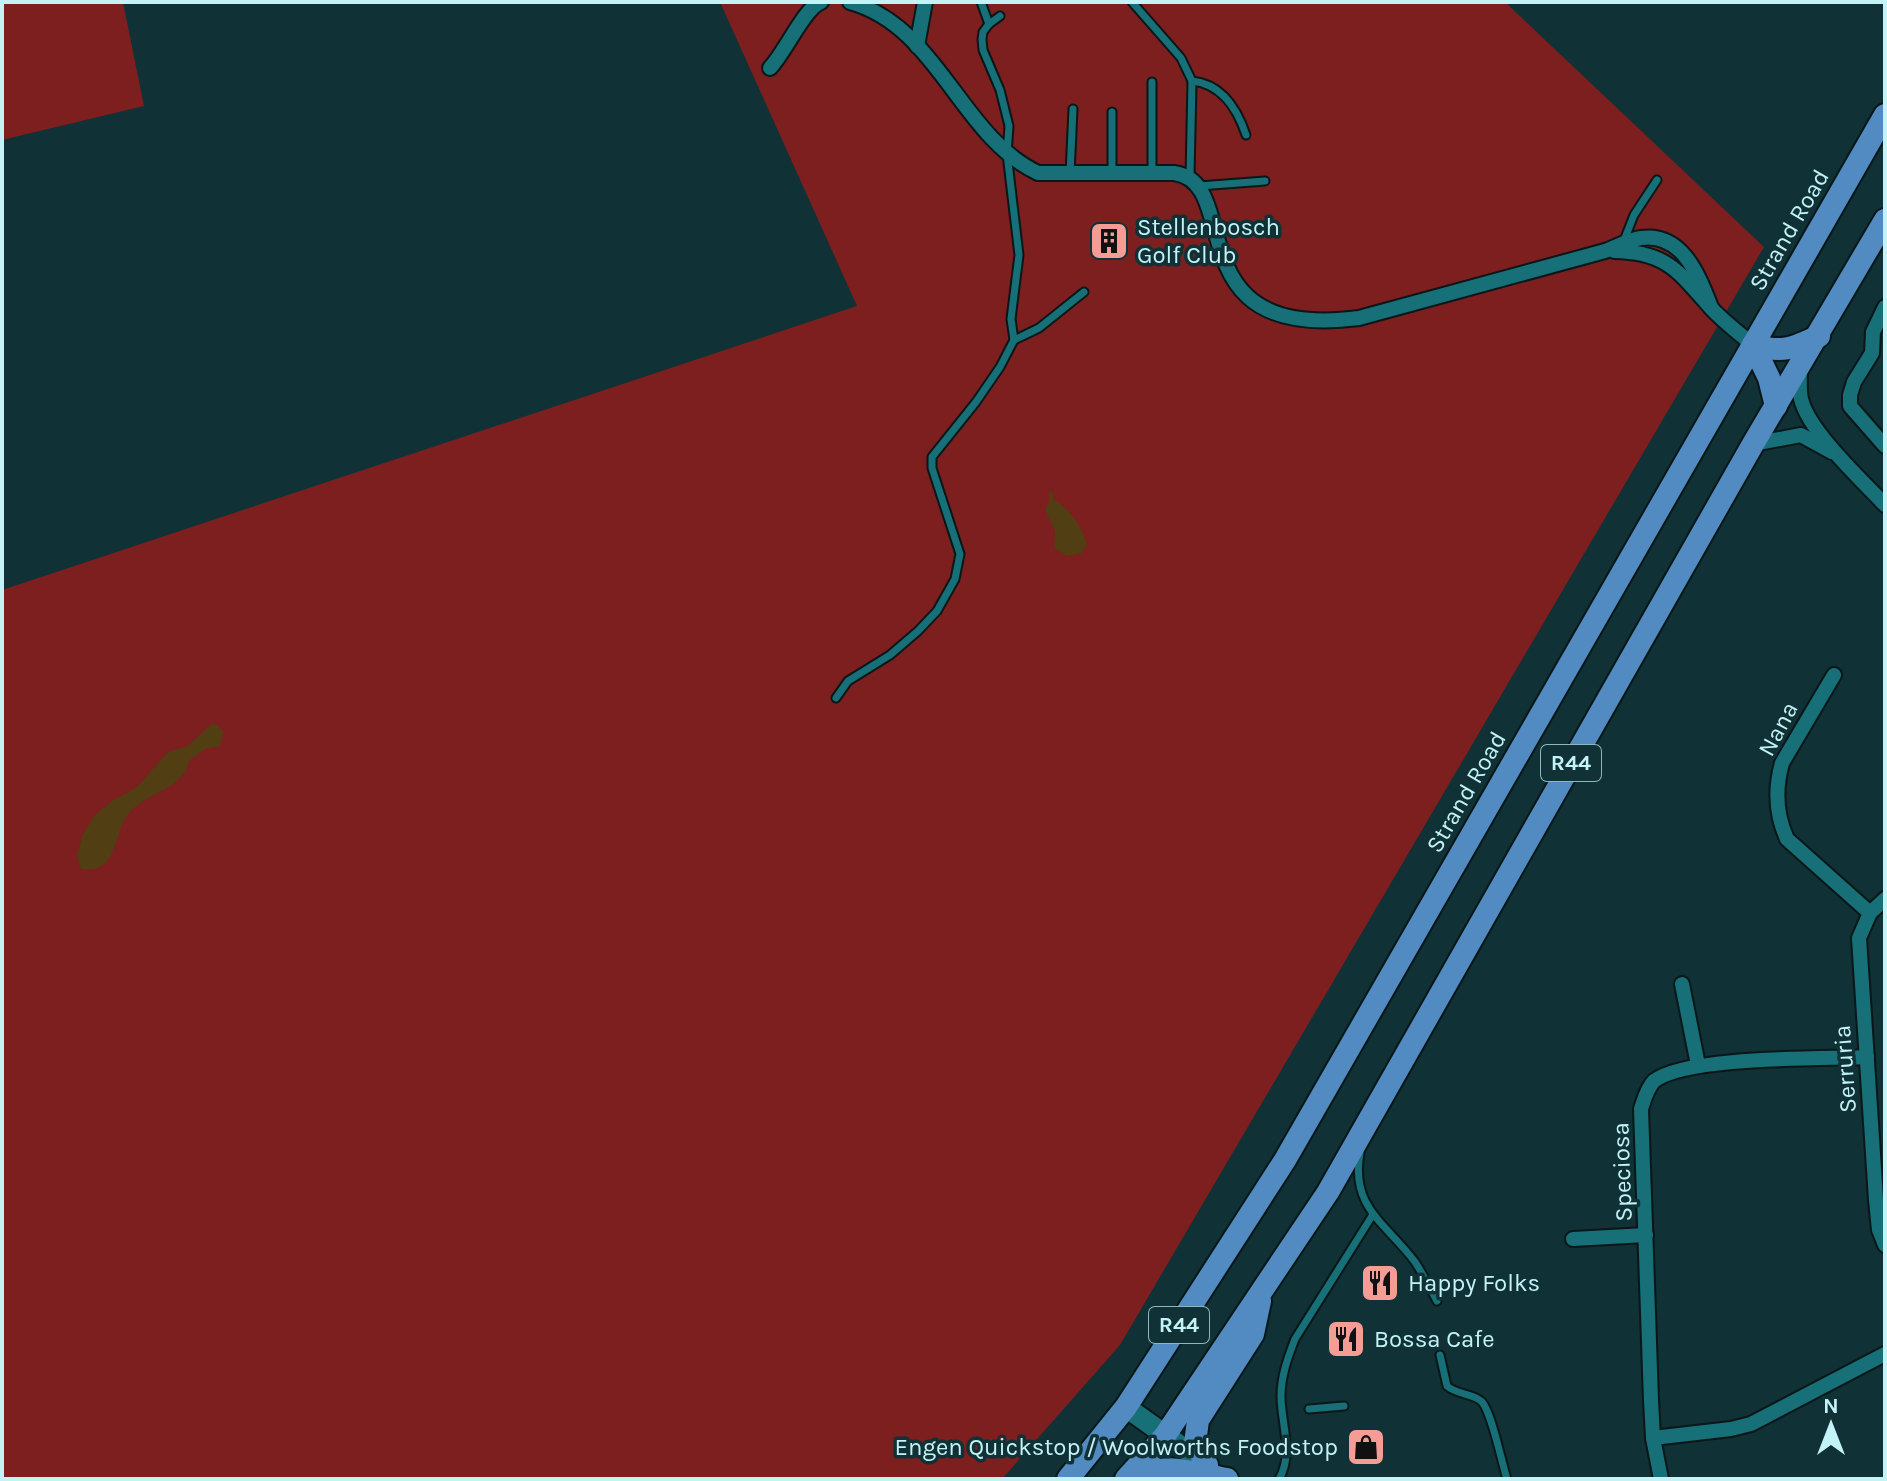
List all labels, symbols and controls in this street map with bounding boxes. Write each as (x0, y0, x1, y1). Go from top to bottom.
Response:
street label: Strand Road (1743, 165, 1835, 295)
place label: Stellenbosch Golf Club (1137, 213, 1280, 269)
building icon: Stellenbosch Golf Club (1088, 220, 1130, 262)
street label: Nana (1752, 697, 1804, 761)
street label: Strand Road (1420, 727, 1512, 857)
road number: R44 (1541, 745, 1601, 781)
street label: Serruria (1828, 1024, 1862, 1114)
street label: Speciosa (1606, 1122, 1638, 1222)
restaurant icon: Happy Folks (1359, 1262, 1401, 1304)
place label: Happy Folks (1408, 1269, 1540, 1297)
road number: R44 (1149, 1307, 1209, 1343)
restaurant icon: Bossa Cafe (1325, 1318, 1367, 1360)
place label: Bossa Cafe (1374, 1325, 1495, 1353)
north arrow (1791, 1385, 1871, 1465)
text: N (1823, 1393, 1839, 1419)
shop icon: Engen Quickstop / Woolworths Foodstop (1345, 1426, 1387, 1468)
place label: Engen Quickstop / Woolworths Foodstop (894, 1433, 1338, 1461)

